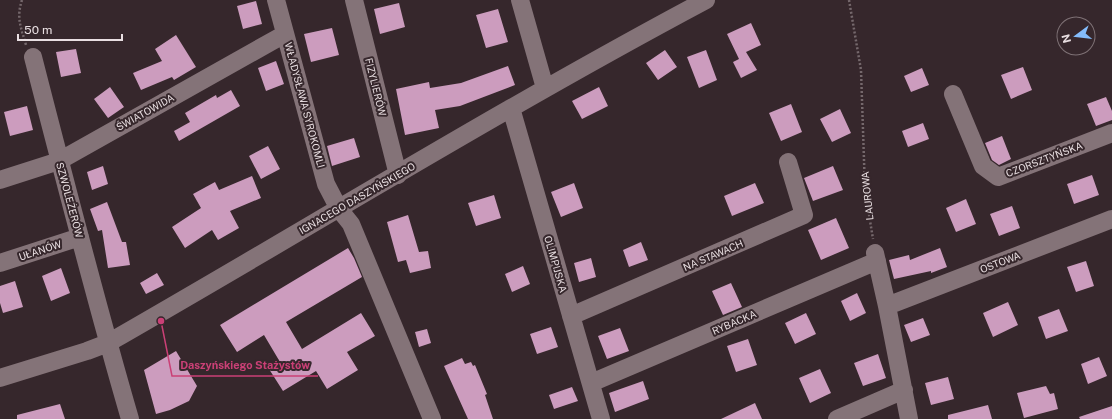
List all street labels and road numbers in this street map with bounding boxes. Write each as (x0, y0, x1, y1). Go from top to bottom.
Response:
street label: WŁADYSŁAWA SYROKOMLI (282, 41, 328, 169)
street label: FIZYLIERÓW (363, 57, 389, 118)
street label: ŚWIATOWIDA (114, 91, 176, 133)
street label: CZORSZTYŃSKA (1004, 139, 1084, 179)
street label: IGNACEGO DASZYŃSKIEGO (297, 160, 417, 236)
street label: SZWOLEŻERÓW (54, 161, 86, 240)
street label: LAUROWA (858, 171, 876, 221)
street label: OLIMPIJSKA (542, 234, 570, 294)
street label: UŁANÓW (17, 237, 63, 263)
street label: NA STAWACH (681, 237, 745, 273)
street label: OSTOWA (978, 249, 1022, 275)
street label: RYBACKA (710, 307, 758, 337)

